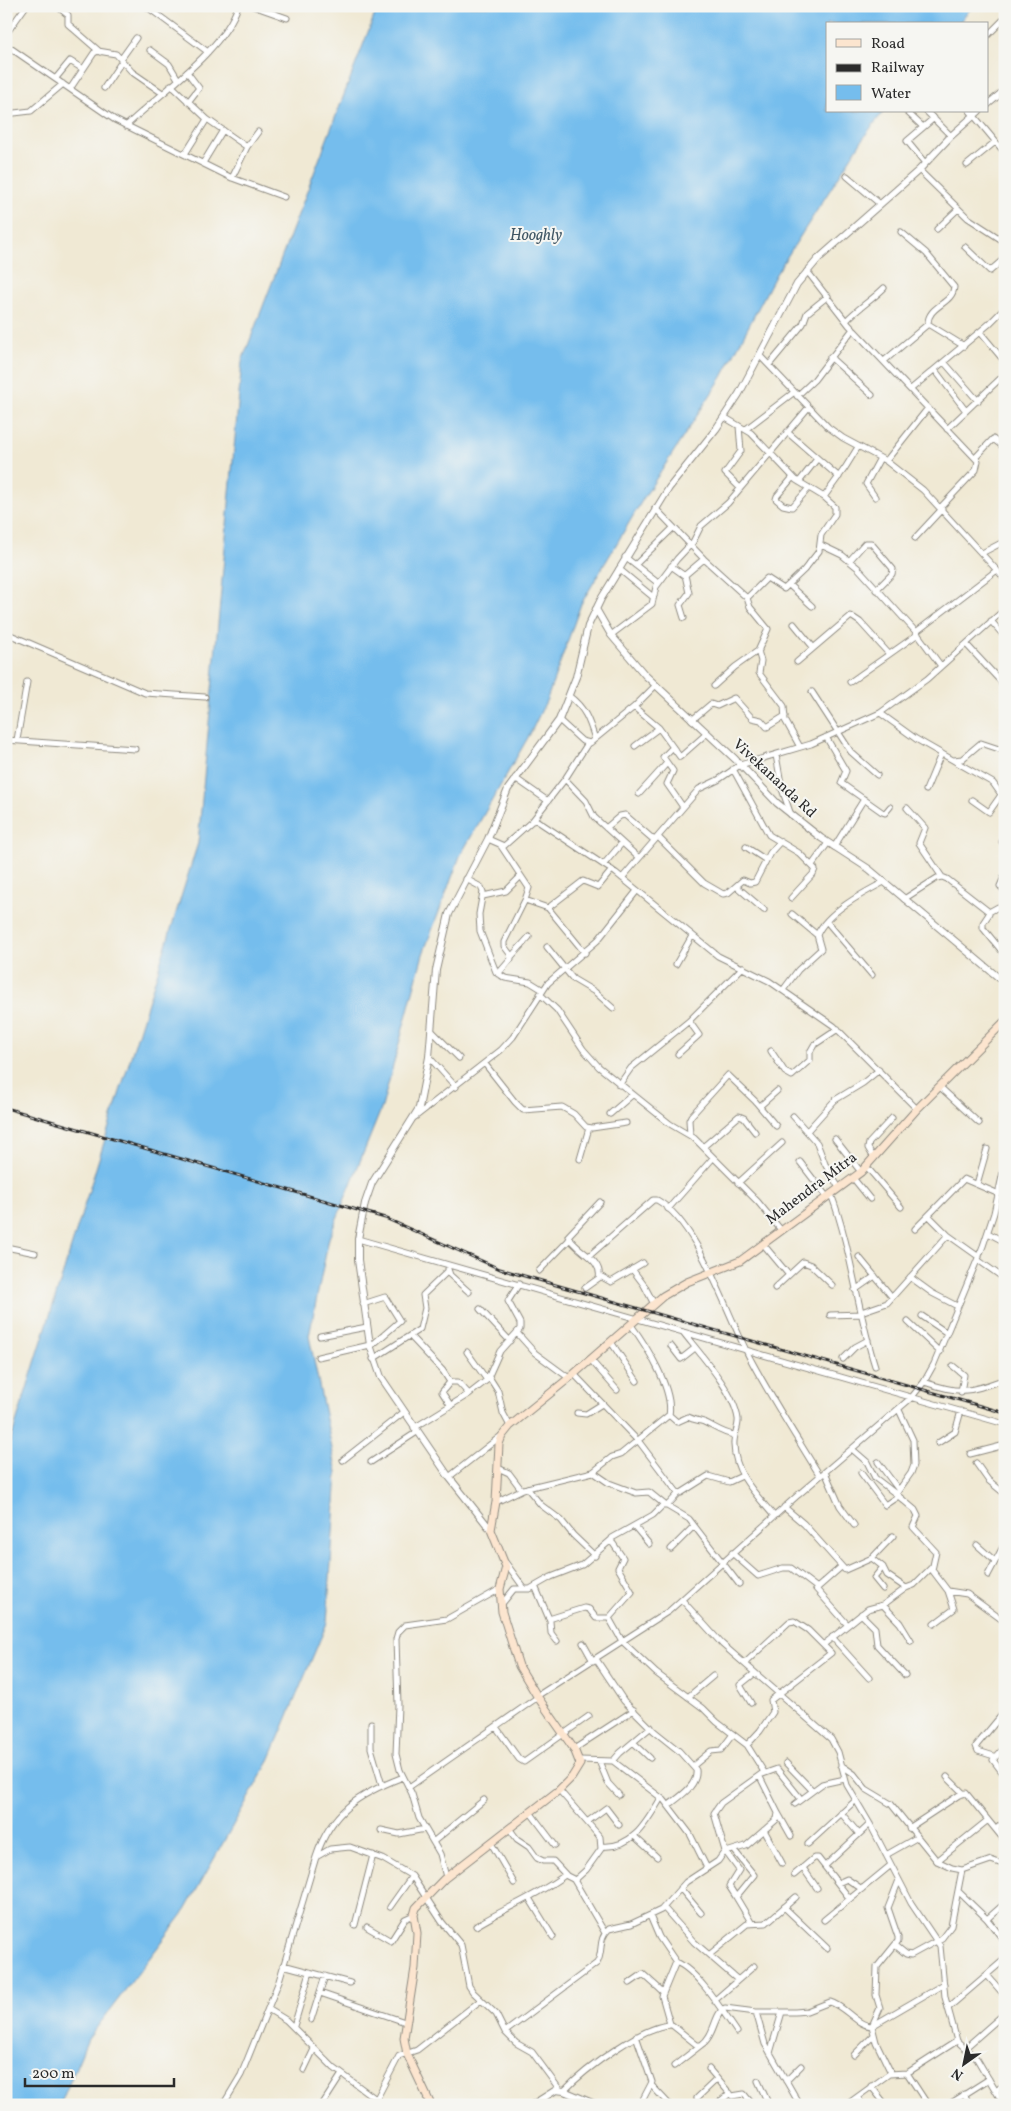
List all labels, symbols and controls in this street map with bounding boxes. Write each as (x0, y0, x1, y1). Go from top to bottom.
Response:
legend (826, 22, 988, 112)
text: Road (871, 34, 905, 55)
text: Railway (871, 58, 924, 79)
text: Water (871, 84, 911, 105)
water label: Hooghly (510, 225, 562, 247)
street label: Vivekananda Rd (728, 735, 820, 823)
street label: Mahendra Mitra (762, 1148, 862, 1230)
north arrow (938, 2038, 988, 2088)
scale bar (25, 2056, 174, 2088)
text: N (948, 2063, 967, 2084)
text: 200 m (32, 2064, 75, 2085)

